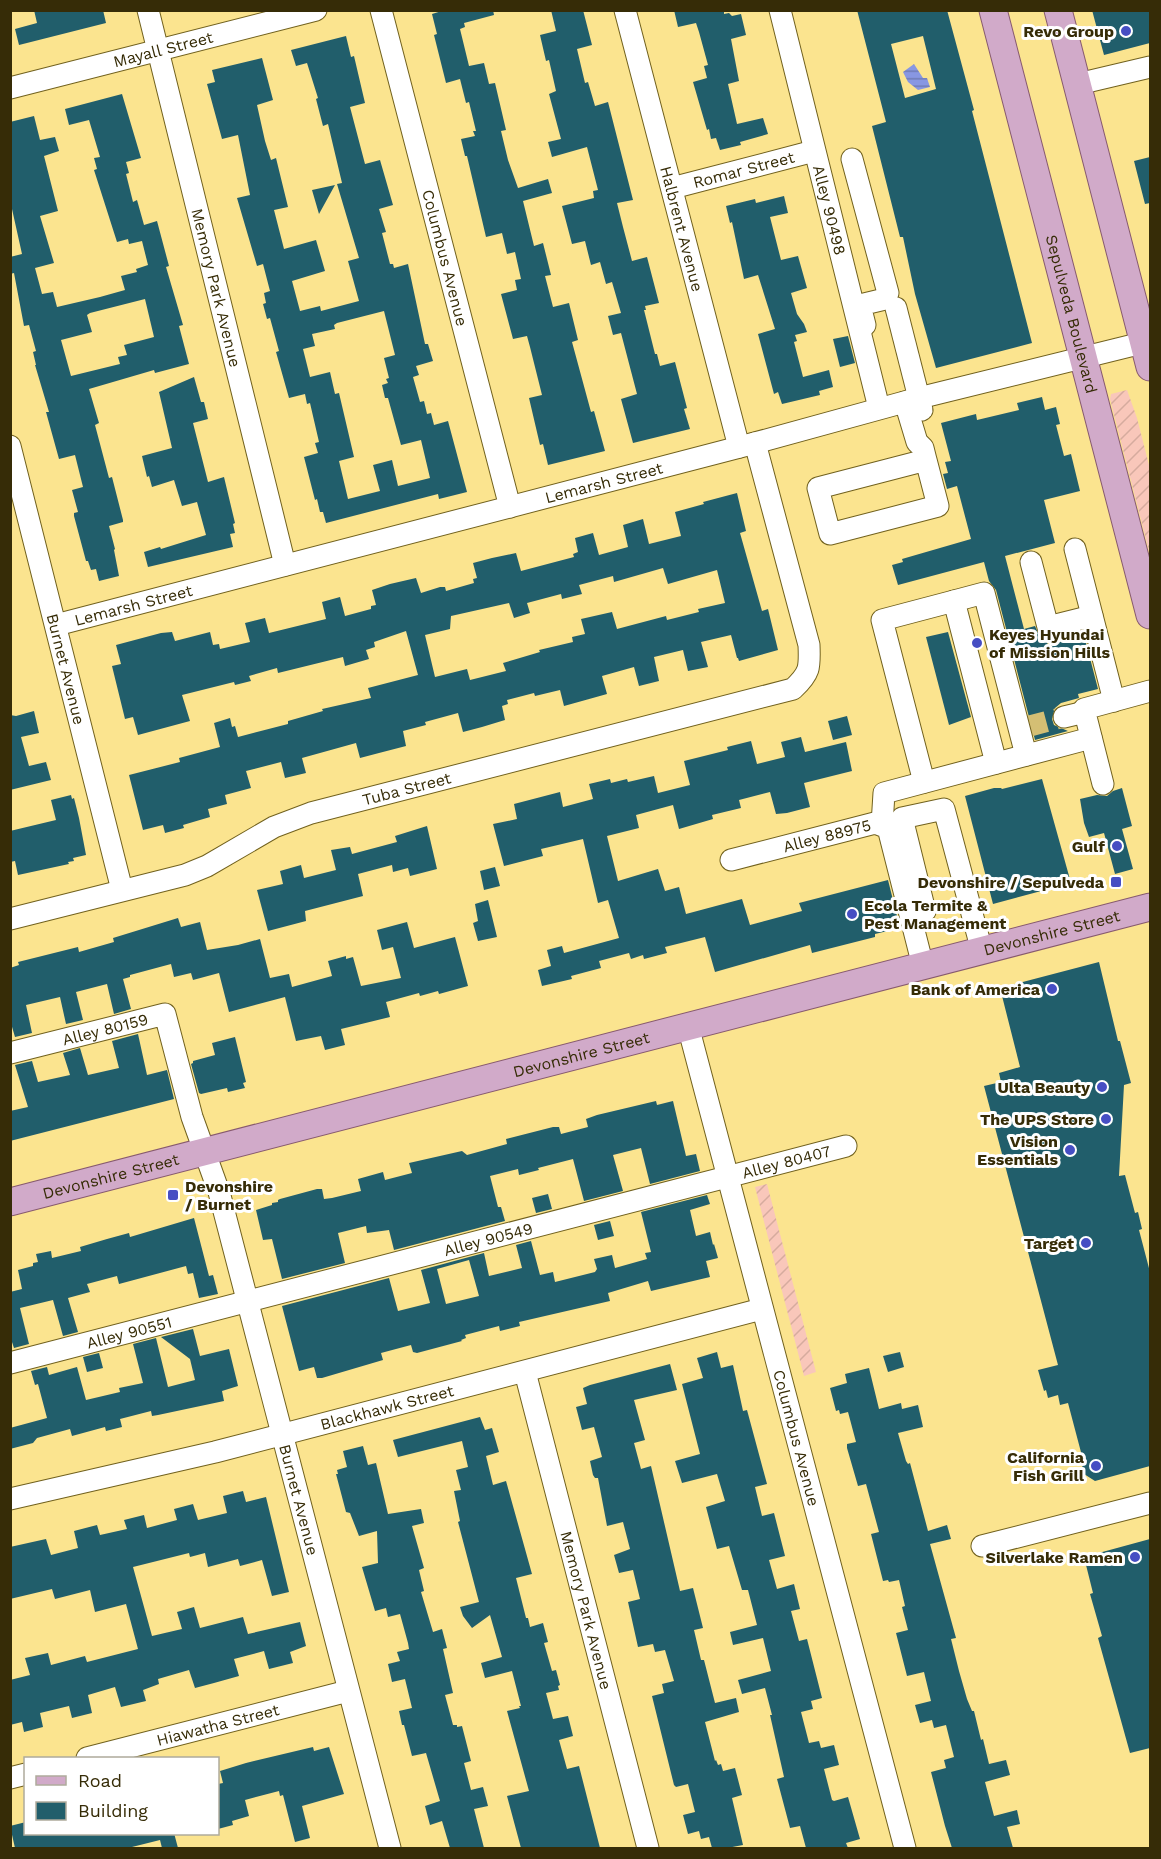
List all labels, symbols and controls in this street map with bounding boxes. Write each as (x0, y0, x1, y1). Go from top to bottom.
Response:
place label: Revo Group (1023, 22, 1114, 41)
marker: Revo Group (1119, 24, 1133, 38)
street label: Mayall Street (111, 28, 215, 71)
street label: Romar Street (691, 147, 797, 192)
street label: Alley 90498 (809, 163, 850, 257)
street label: Halbrent Avenue (656, 164, 707, 294)
street label: Columbus Avenue (418, 188, 472, 328)
street label: Memory Park Avenue (187, 206, 245, 369)
street label: Sepulveda Boulevard (1042, 233, 1101, 395)
street label: Lemarsh Street (543, 458, 665, 507)
street label: Lemarsh Street (73, 581, 195, 630)
street label: Burnet Avenue (43, 612, 89, 727)
place label: Keyes Hyundai of Mission Hills (989, 625, 1110, 662)
marker: Keyes Hyundai of Mission Hills (970, 636, 984, 650)
street label: Tuba Street (360, 768, 453, 809)
street label: Alley 88975 (781, 815, 873, 856)
place label: Gulf (1072, 837, 1105, 856)
marker: Gulf (1110, 839, 1124, 853)
place label: Devonshire / Sepulveda (918, 873, 1105, 892)
marker: Devonshire / Sepulveda (1109, 875, 1123, 889)
place label: Ecola Termite & Pest Management (864, 896, 1006, 933)
street label: Devonshire Street (982, 906, 1122, 960)
marker: Ecola Termite & Pest Management (845, 907, 859, 921)
place label: Bank of America (910, 980, 1041, 999)
marker: Bank of America (1045, 982, 1059, 996)
street label: Alley 80159 (60, 1010, 150, 1049)
street label: Devonshire Street (511, 1028, 652, 1081)
place label: Ulta Beauty (998, 1078, 1091, 1097)
marker: Ulta Beauty (1095, 1080, 1109, 1094)
place label: The UPS Store (980, 1110, 1094, 1129)
marker: The UPS Store (1099, 1112, 1113, 1126)
place label: Vision Essentials (977, 1132, 1058, 1169)
street label: Alley 80407 (740, 1141, 833, 1183)
marker: Vision Essentials (1063, 1143, 1077, 1157)
street label: Devonshire Street (41, 1150, 181, 1203)
place label: Devonshire / Burnet (185, 1177, 273, 1214)
marker: Devonshire / Burnet (166, 1188, 180, 1202)
street label: Alley 90549 (442, 1219, 535, 1260)
place label: Target (1024, 1234, 1074, 1253)
marker: Target (1079, 1236, 1093, 1250)
street label: Alley 90551 (85, 1312, 174, 1353)
street label: Columbus Avenue (769, 1368, 823, 1508)
street label: Blackhawk Street (318, 1381, 456, 1434)
street label: Burnet Avenue (275, 1442, 322, 1557)
place label: California Fish Grill (1007, 1448, 1085, 1485)
marker: California Fish Grill (1089, 1459, 1103, 1473)
street label: Memory Park Avenue (556, 1529, 616, 1692)
place label: Silverlake Ramen (986, 1548, 1123, 1567)
marker: Silverlake Ramen (1128, 1550, 1142, 1564)
street label: Hiawatha Street (155, 1700, 281, 1750)
legend (24, 1757, 219, 1835)
text: Road (78, 1770, 122, 1791)
text: Building (78, 1800, 148, 1821)

